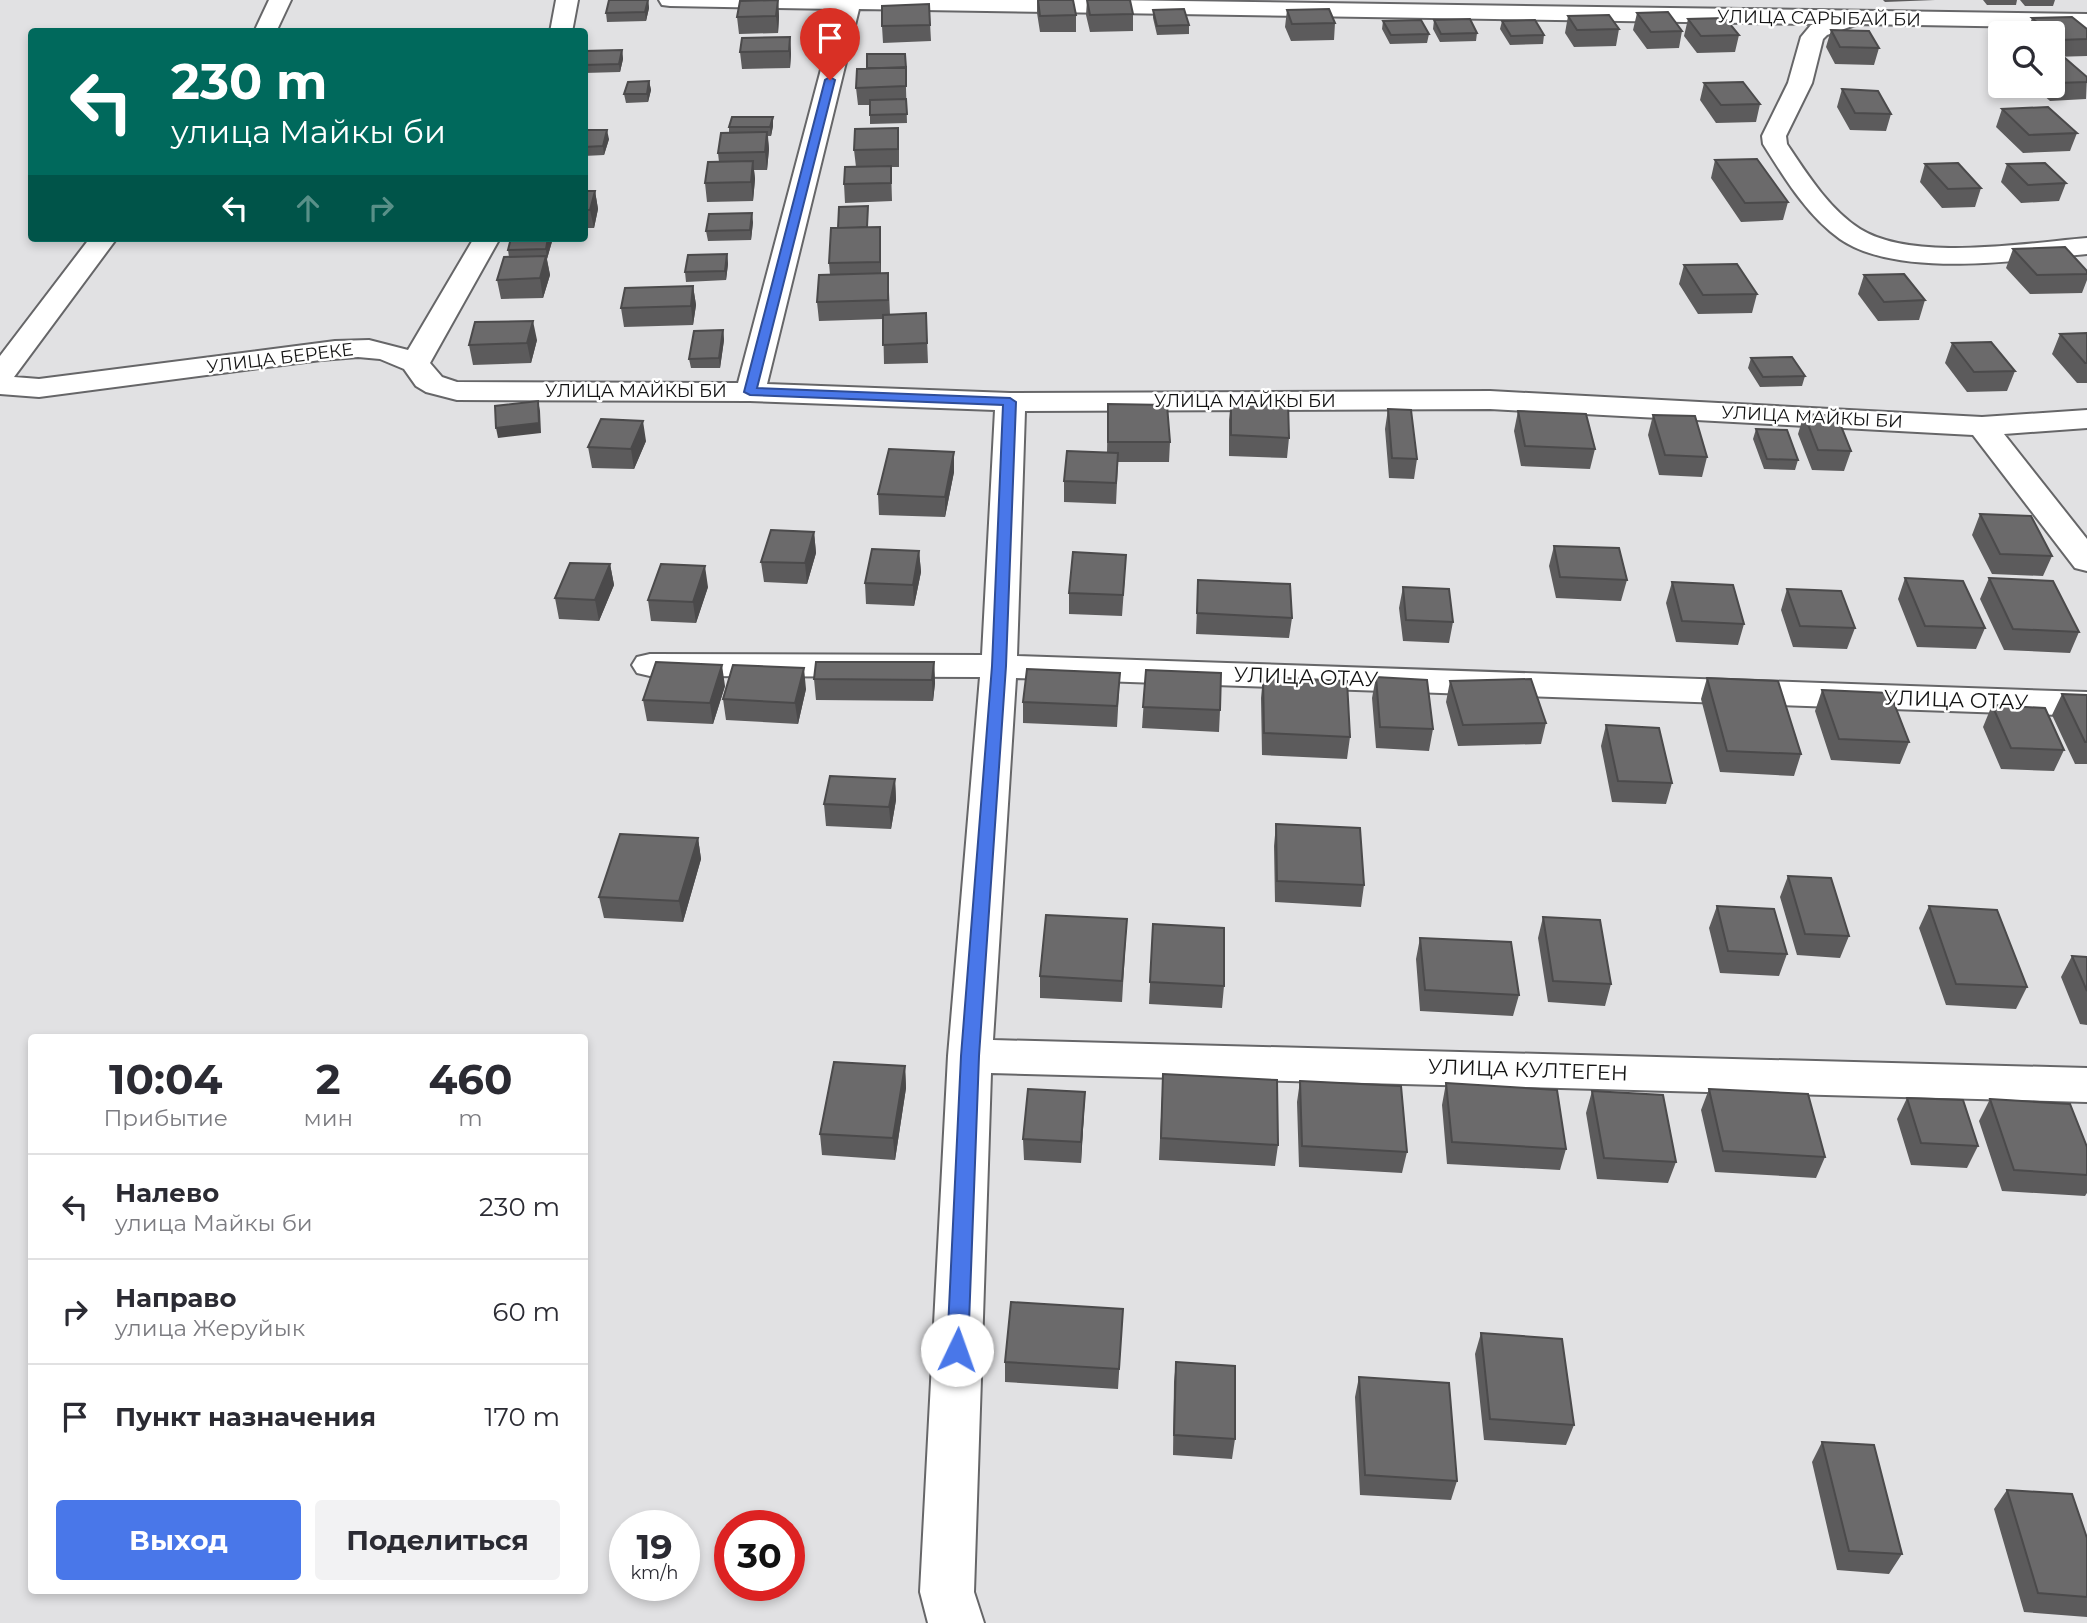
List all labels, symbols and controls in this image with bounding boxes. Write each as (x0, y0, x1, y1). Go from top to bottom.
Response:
street label: УЛИЦА САРЫБАЙ БИ (1717, 5, 1921, 31)
pin (800, 8, 860, 80)
icon: arrive (811, 19, 849, 57)
map controls (1988, 21, 2065, 98)
button: search (1988, 21, 2065, 98)
text: 230 m (171, 52, 327, 111)
icon: left (56, 56, 147, 147)
text: улица Майкы би (171, 112, 446, 151)
icon: left (216, 189, 254, 227)
icon: ahead (289, 189, 327, 227)
icon: right (362, 189, 400, 227)
street label: УЛИЦА БЕРЕКЕ (206, 338, 355, 378)
street label: УЛИЦА МАЙКЫ БИ (545, 380, 727, 402)
street label: УЛИЦА МАЙКЫ БИ (1154, 390, 1336, 412)
street label: УЛИЦА МАЙКЫ БИ (1721, 401, 1903, 433)
street label: УЛИЦА ОТАУ (1233, 661, 1379, 692)
street label: УЛИЦА ОТАУ (1883, 684, 2029, 715)
text: 10:04 (109, 1053, 222, 1105)
text: 2 (316, 1053, 341, 1105)
text: 460 (428, 1053, 513, 1105)
street label: УЛИЦА КУЛТЕГЕН (1428, 1054, 1628, 1085)
text: Прибытие (103, 1104, 228, 1132)
text: мин (303, 1104, 353, 1132)
text: m (458, 1104, 483, 1132)
text: Налево (115, 1177, 219, 1209)
icon: left (56, 1188, 94, 1226)
text: 230 m (479, 1191, 560, 1223)
text: улица Майкы би (115, 1209, 313, 1237)
text: Направо (115, 1282, 236, 1314)
icon: right (56, 1293, 94, 1331)
text: 60 m (493, 1296, 560, 1328)
position arrow (920, 1313, 994, 1387)
text: улица Жеруйык (115, 1314, 305, 1342)
icon: arrive (56, 1398, 94, 1436)
text: Пункт назначения (115, 1401, 376, 1433)
text: 170 m (484, 1401, 560, 1433)
button: Выход (56, 1500, 301, 1580)
button: Поделиться (315, 1500, 560, 1580)
speed limit sign: 30 (714, 1510, 805, 1601)
text: 19 (636, 1525, 673, 1568)
text: km/h (630, 1562, 679, 1584)

